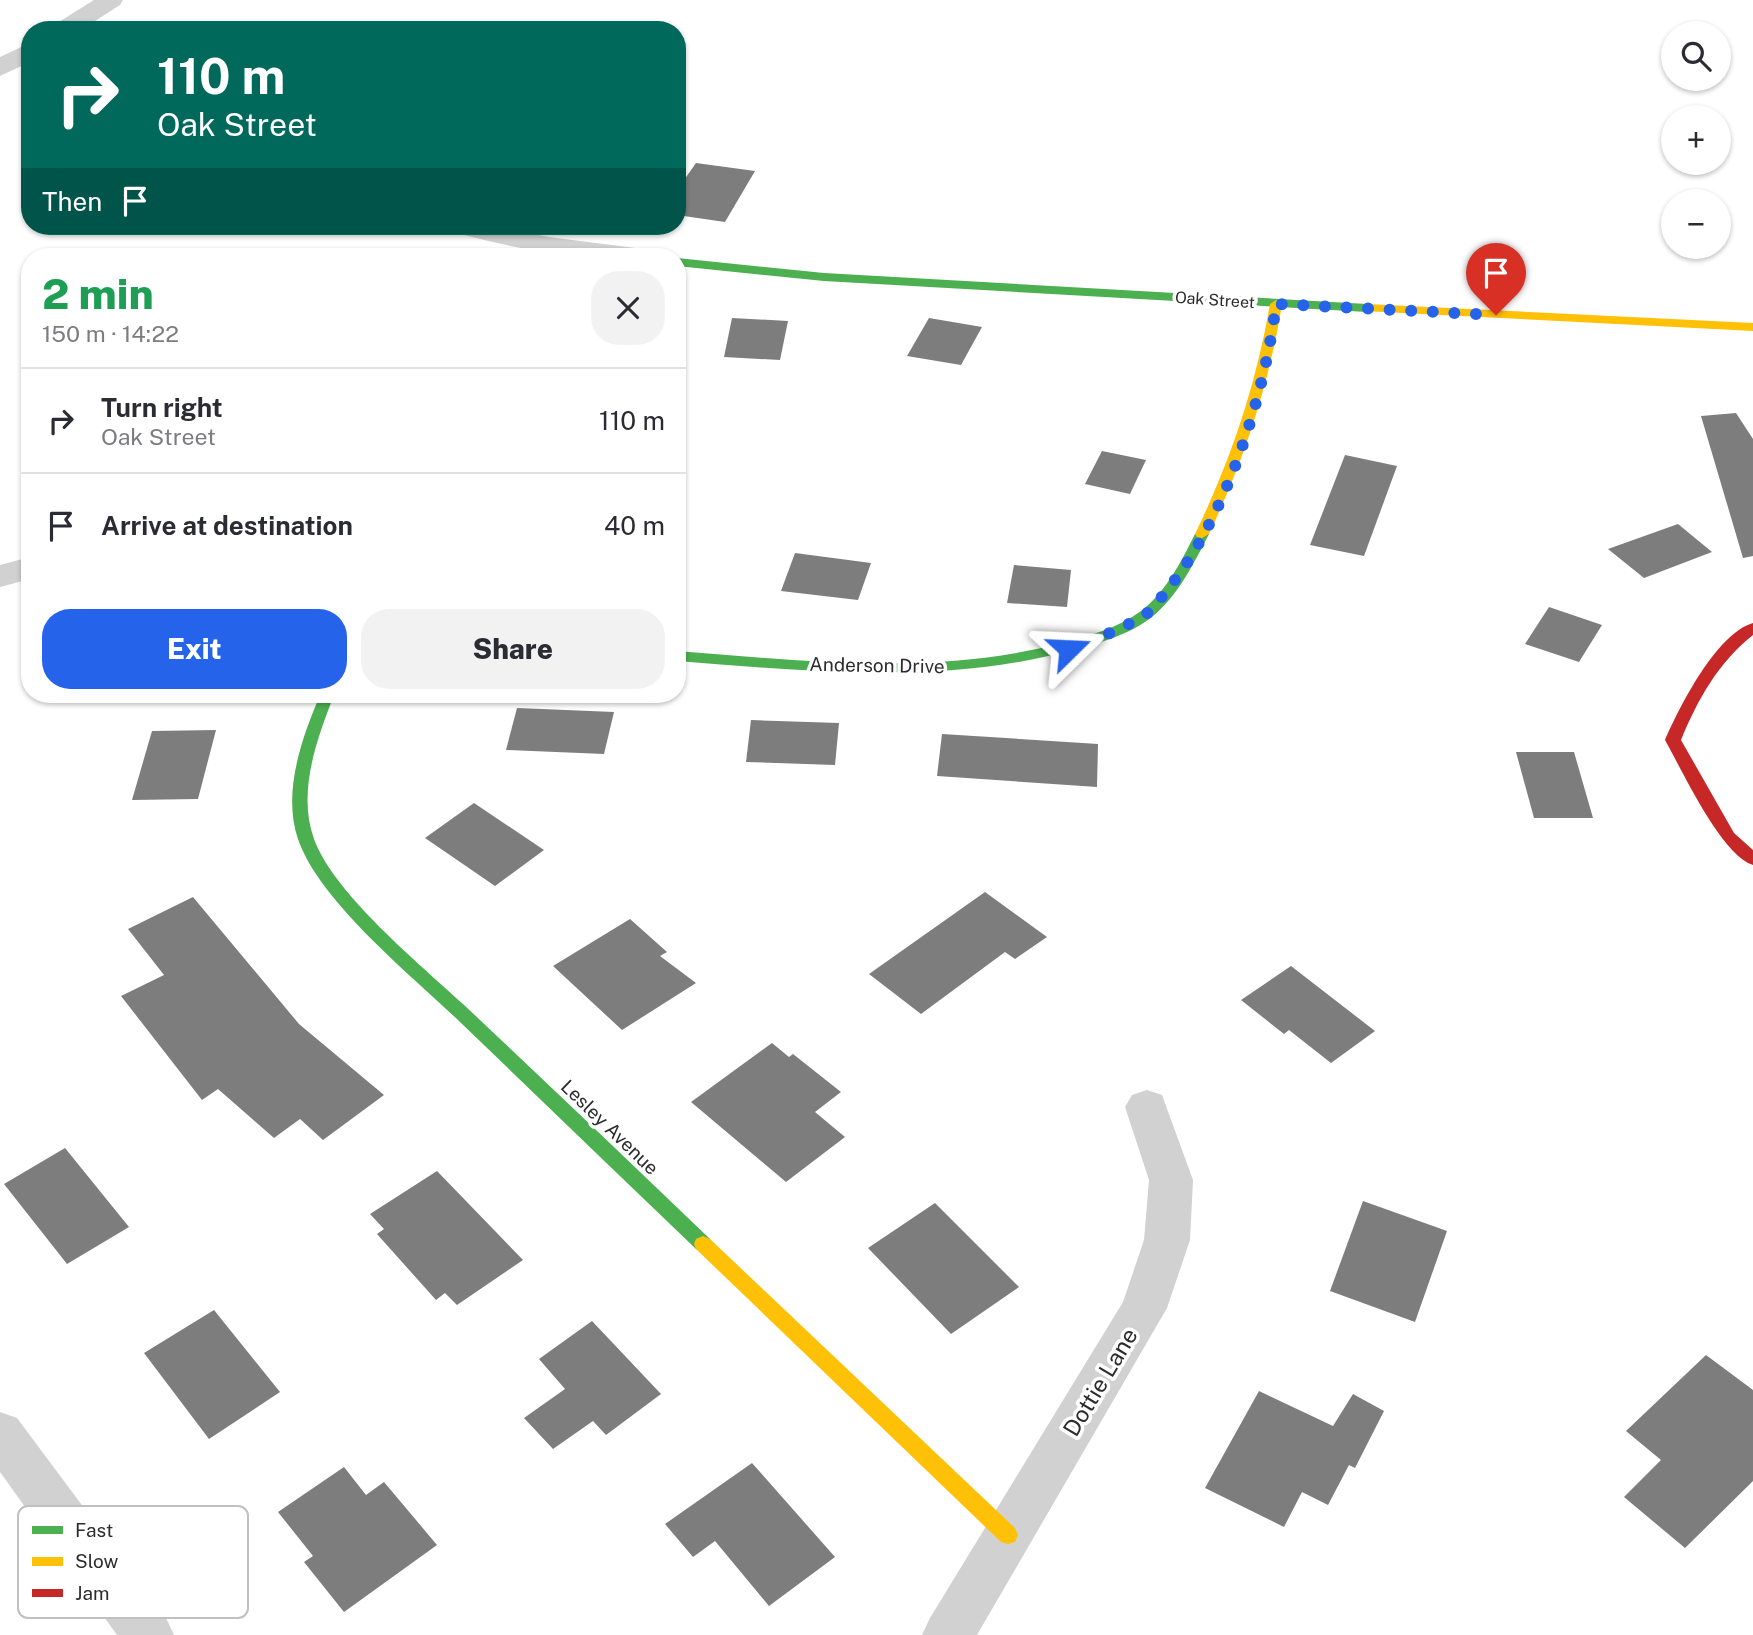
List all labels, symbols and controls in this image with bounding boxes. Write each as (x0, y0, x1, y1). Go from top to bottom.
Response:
map controls (1661, 21, 1731, 259)
button: search (1661, 21, 1731, 91)
text: 110 m (157, 47, 285, 105)
icon: right (42, 49, 133, 140)
button: + (1661, 105, 1731, 175)
text: Oak Street (157, 106, 317, 143)
icon: arrive (116, 182, 154, 220)
text: Then (42, 186, 102, 217)
button: − (1661, 189, 1731, 259)
pin (1466, 243, 1526, 315)
icon: arrive (1477, 254, 1515, 292)
text: 2 min (42, 269, 154, 318)
button: close (591, 271, 665, 345)
street label: Oak Street (1174, 288, 1256, 312)
text: 150 m · 14:22 (42, 320, 179, 347)
text: Turn right (101, 392, 223, 423)
icon: right (42, 402, 80, 440)
text: 110 m (599, 405, 665, 436)
text: Oak Street (101, 423, 216, 450)
icon: arrive (42, 507, 80, 545)
text: Arrive at destination (101, 510, 353, 541)
text: 40 m (604, 510, 665, 541)
button: Exit (42, 609, 347, 689)
button: Share (361, 609, 665, 689)
position arrow (1032, 612, 1106, 686)
street label: Anderson Drive (809, 653, 945, 677)
street label: Lesley Avenue (557, 1075, 663, 1179)
street label: Dottie Lane (1057, 1323, 1143, 1441)
legend (18, 1506, 248, 1618)
text: Fast (75, 1519, 113, 1541)
text: Slow (75, 1550, 119, 1572)
text: Jam (75, 1582, 109, 1604)

